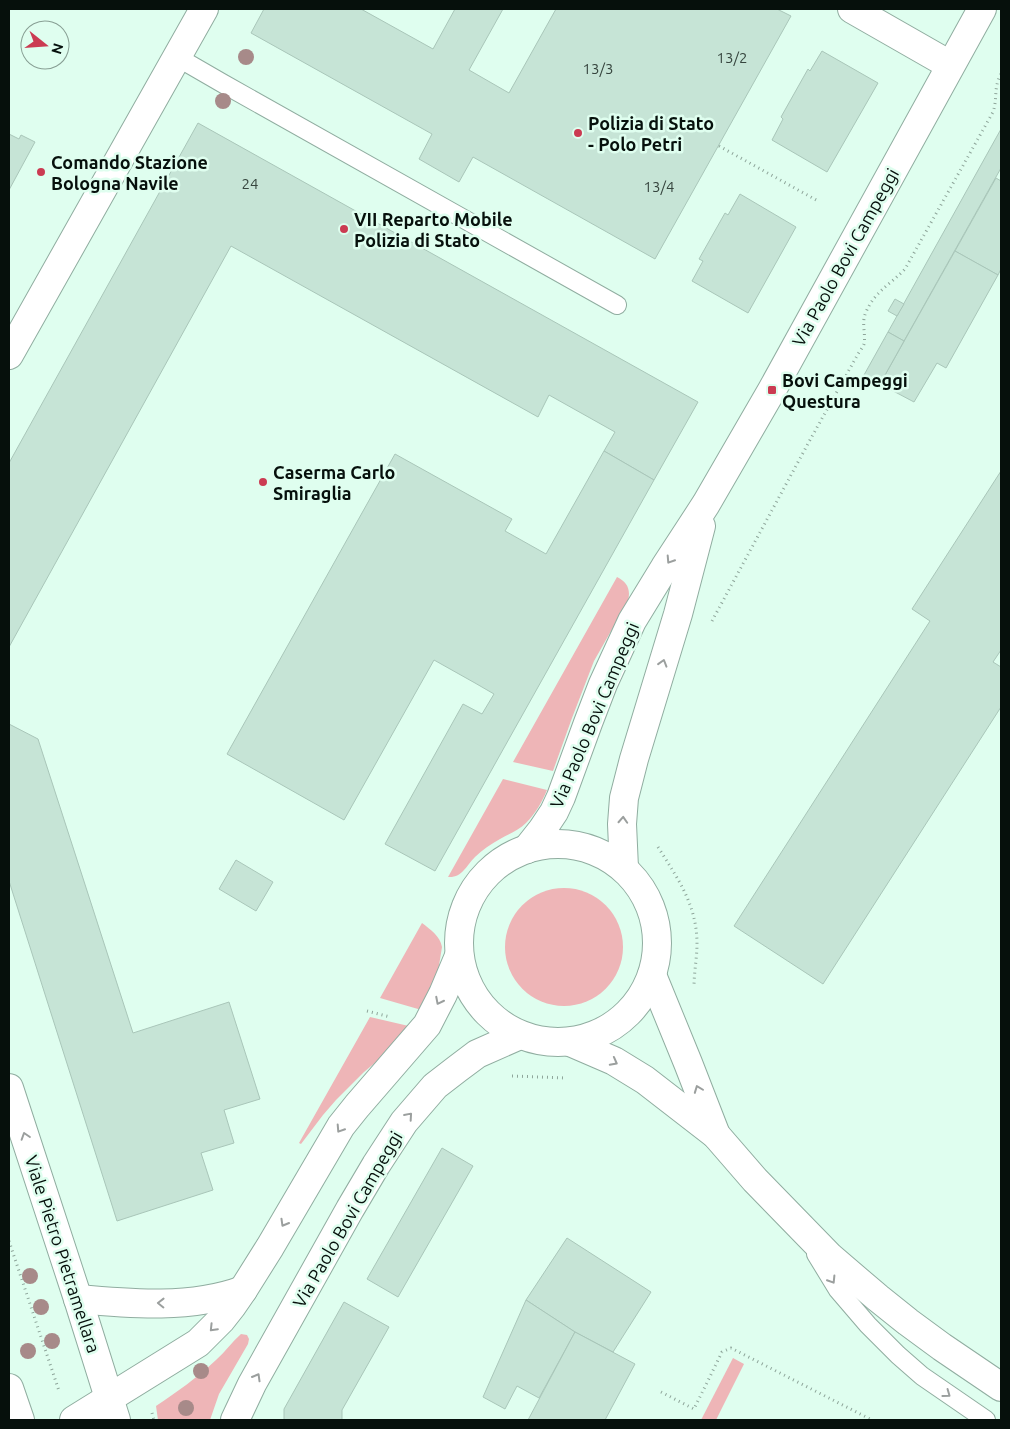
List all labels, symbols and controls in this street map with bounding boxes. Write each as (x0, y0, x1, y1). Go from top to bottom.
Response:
north arrow (20, 20, 70, 70)
text: N (48, 41, 67, 56)
house number: 13/2 (717, 49, 747, 66)
house number: 13/3 (583, 60, 613, 77)
place label: Polizia di Stato - Polo Petri (588, 113, 714, 154)
marker: Polizia di Stato - Polo Petri (572, 127, 584, 139)
place label: Comando Stazione Bologna Navile (51, 152, 208, 193)
street label: Via Paolo Bovi Campeggi (788, 165, 902, 349)
marker: Comando Stazione Bologna Navile (35, 166, 47, 178)
house number: 24 (242, 175, 258, 192)
house number: 13/4 (644, 178, 674, 195)
place label: VII Reparto Mobile Polizia di Stato (354, 209, 513, 250)
marker: VII Reparto Mobile Polizia di Stato (338, 223, 350, 235)
place label: Bovi Campeggi Questura (782, 370, 908, 411)
marker: Bovi Campeggi Questura (766, 384, 778, 396)
place label: Caserma Carlo Smiraglia (273, 462, 395, 503)
marker: Caserma Carlo Smiraglia (257, 476, 269, 488)
one-way arrow (667, 554, 676, 563)
street label: Via Paolo Bovi Campeggi (546, 619, 642, 811)
one-way arrow (658, 659, 668, 667)
one-way arrow (617, 815, 628, 823)
one-way arrow (435, 995, 445, 1004)
one-way arrow (609, 1056, 618, 1066)
one-way arrow (694, 1085, 704, 1094)
one-way arrow (404, 1112, 413, 1121)
one-way arrow (337, 1123, 347, 1132)
street label: Via Paolo Bovi Campeggi (288, 1127, 406, 1311)
one-way arrow (20, 1132, 30, 1141)
street label: Viale Pietro Pietramellara (22, 1153, 104, 1355)
one-way arrow (281, 1218, 291, 1227)
one-way arrow (826, 1275, 835, 1284)
one-way arrow (156, 1298, 164, 1308)
one-way arrow (209, 1322, 218, 1331)
one-way arrow (250, 1373, 260, 1382)
one-way arrow (941, 1388, 951, 1397)

